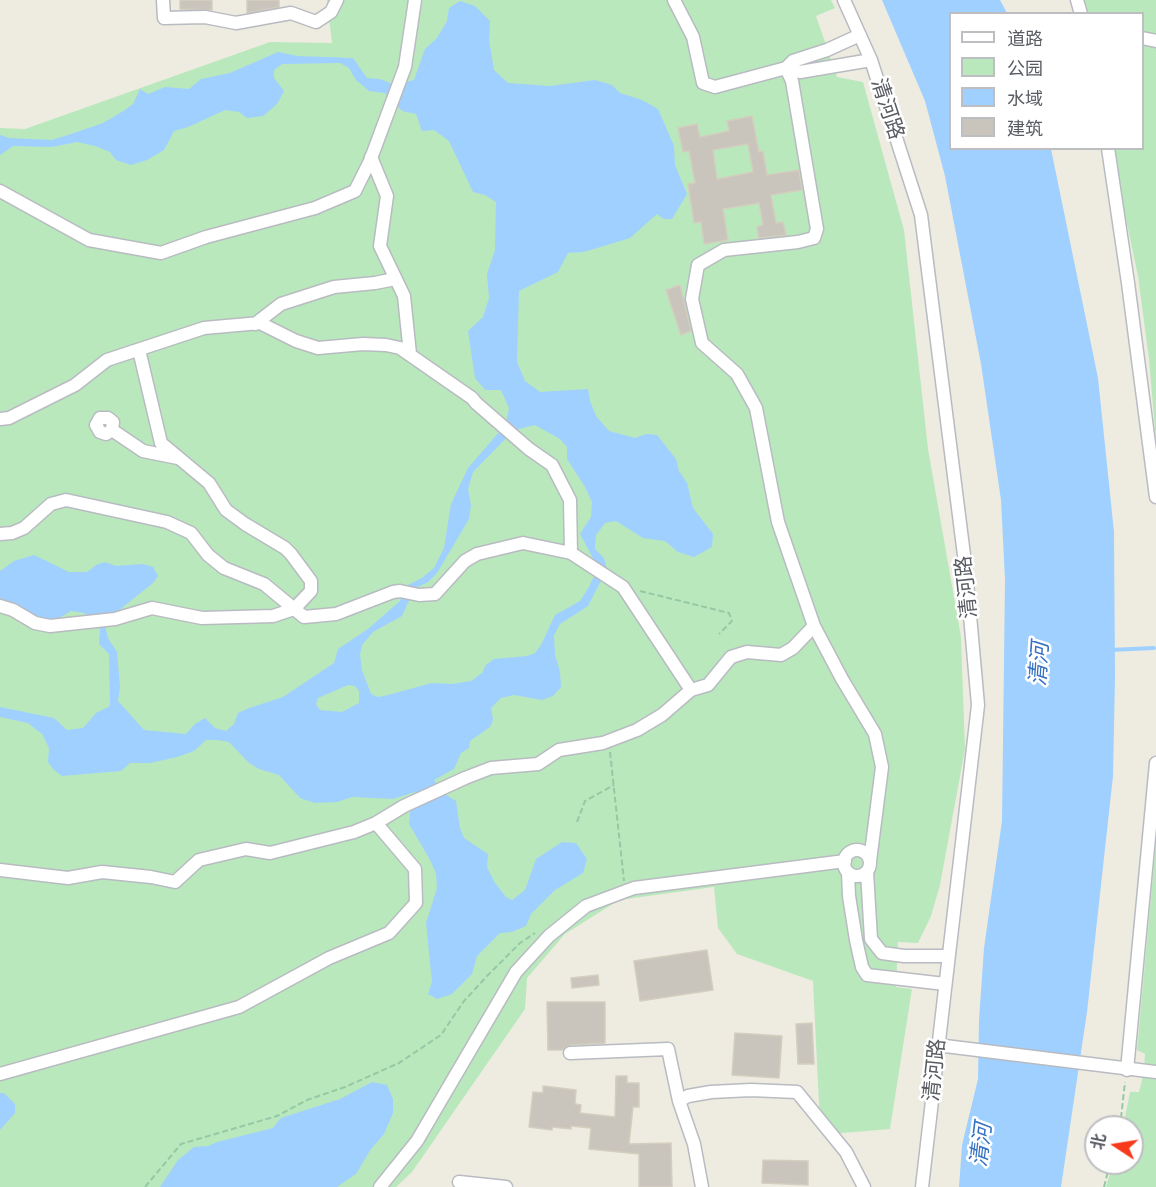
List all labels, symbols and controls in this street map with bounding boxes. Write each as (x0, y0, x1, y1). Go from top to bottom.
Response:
legend (949, 12, 1144, 150)
text: 道路 (1007, 27, 1043, 50)
text: 公园 (1007, 57, 1043, 80)
street label: 清河路 (865, 75, 909, 143)
text: 水域 (1007, 87, 1043, 110)
text: 建筑 (1007, 117, 1043, 140)
street label: 清河路 (951, 554, 983, 620)
water label: 清河 (1025, 641, 1055, 687)
street label: 清河路 (919, 1037, 951, 1103)
north arrow (1084, 1115, 1144, 1175)
water label: 清河 (966, 1122, 998, 1168)
text: 北 (1087, 1132, 1110, 1152)

